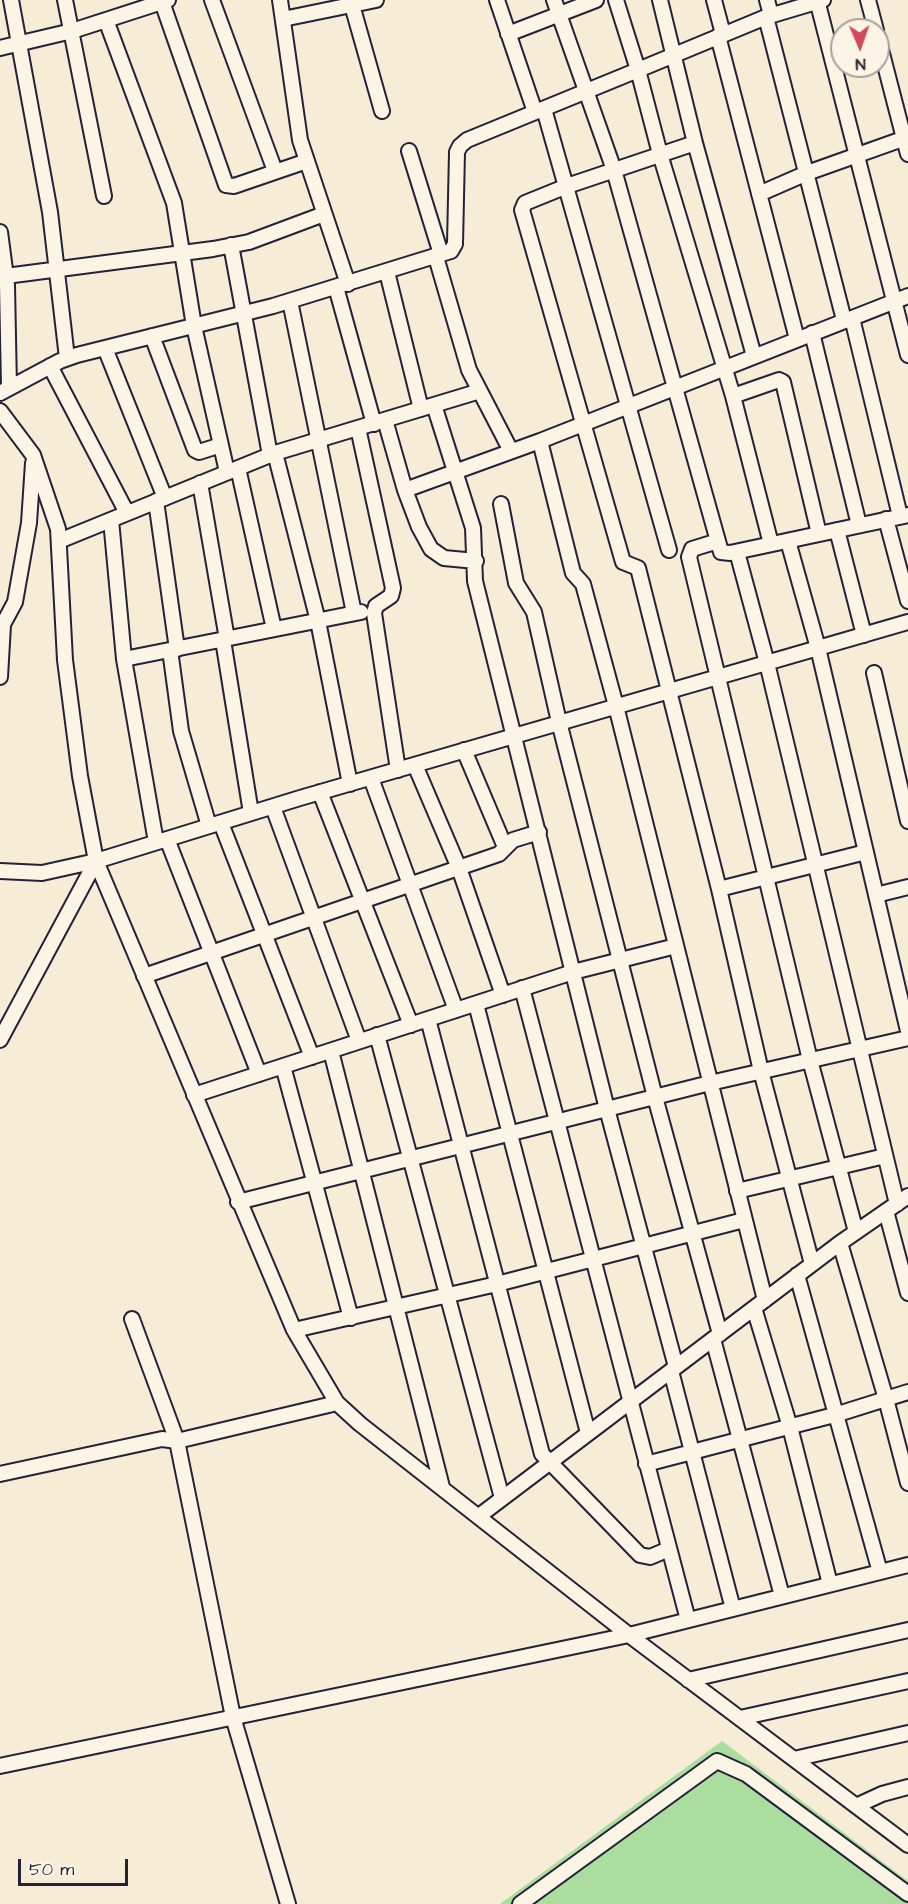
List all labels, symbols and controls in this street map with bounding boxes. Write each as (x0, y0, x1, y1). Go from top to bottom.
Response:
north arrow (830, 18, 890, 78)
text: N (855, 53, 866, 75)
scale bar (21, 1847, 130, 1885)
text: 50 m (29, 1857, 74, 1882)

